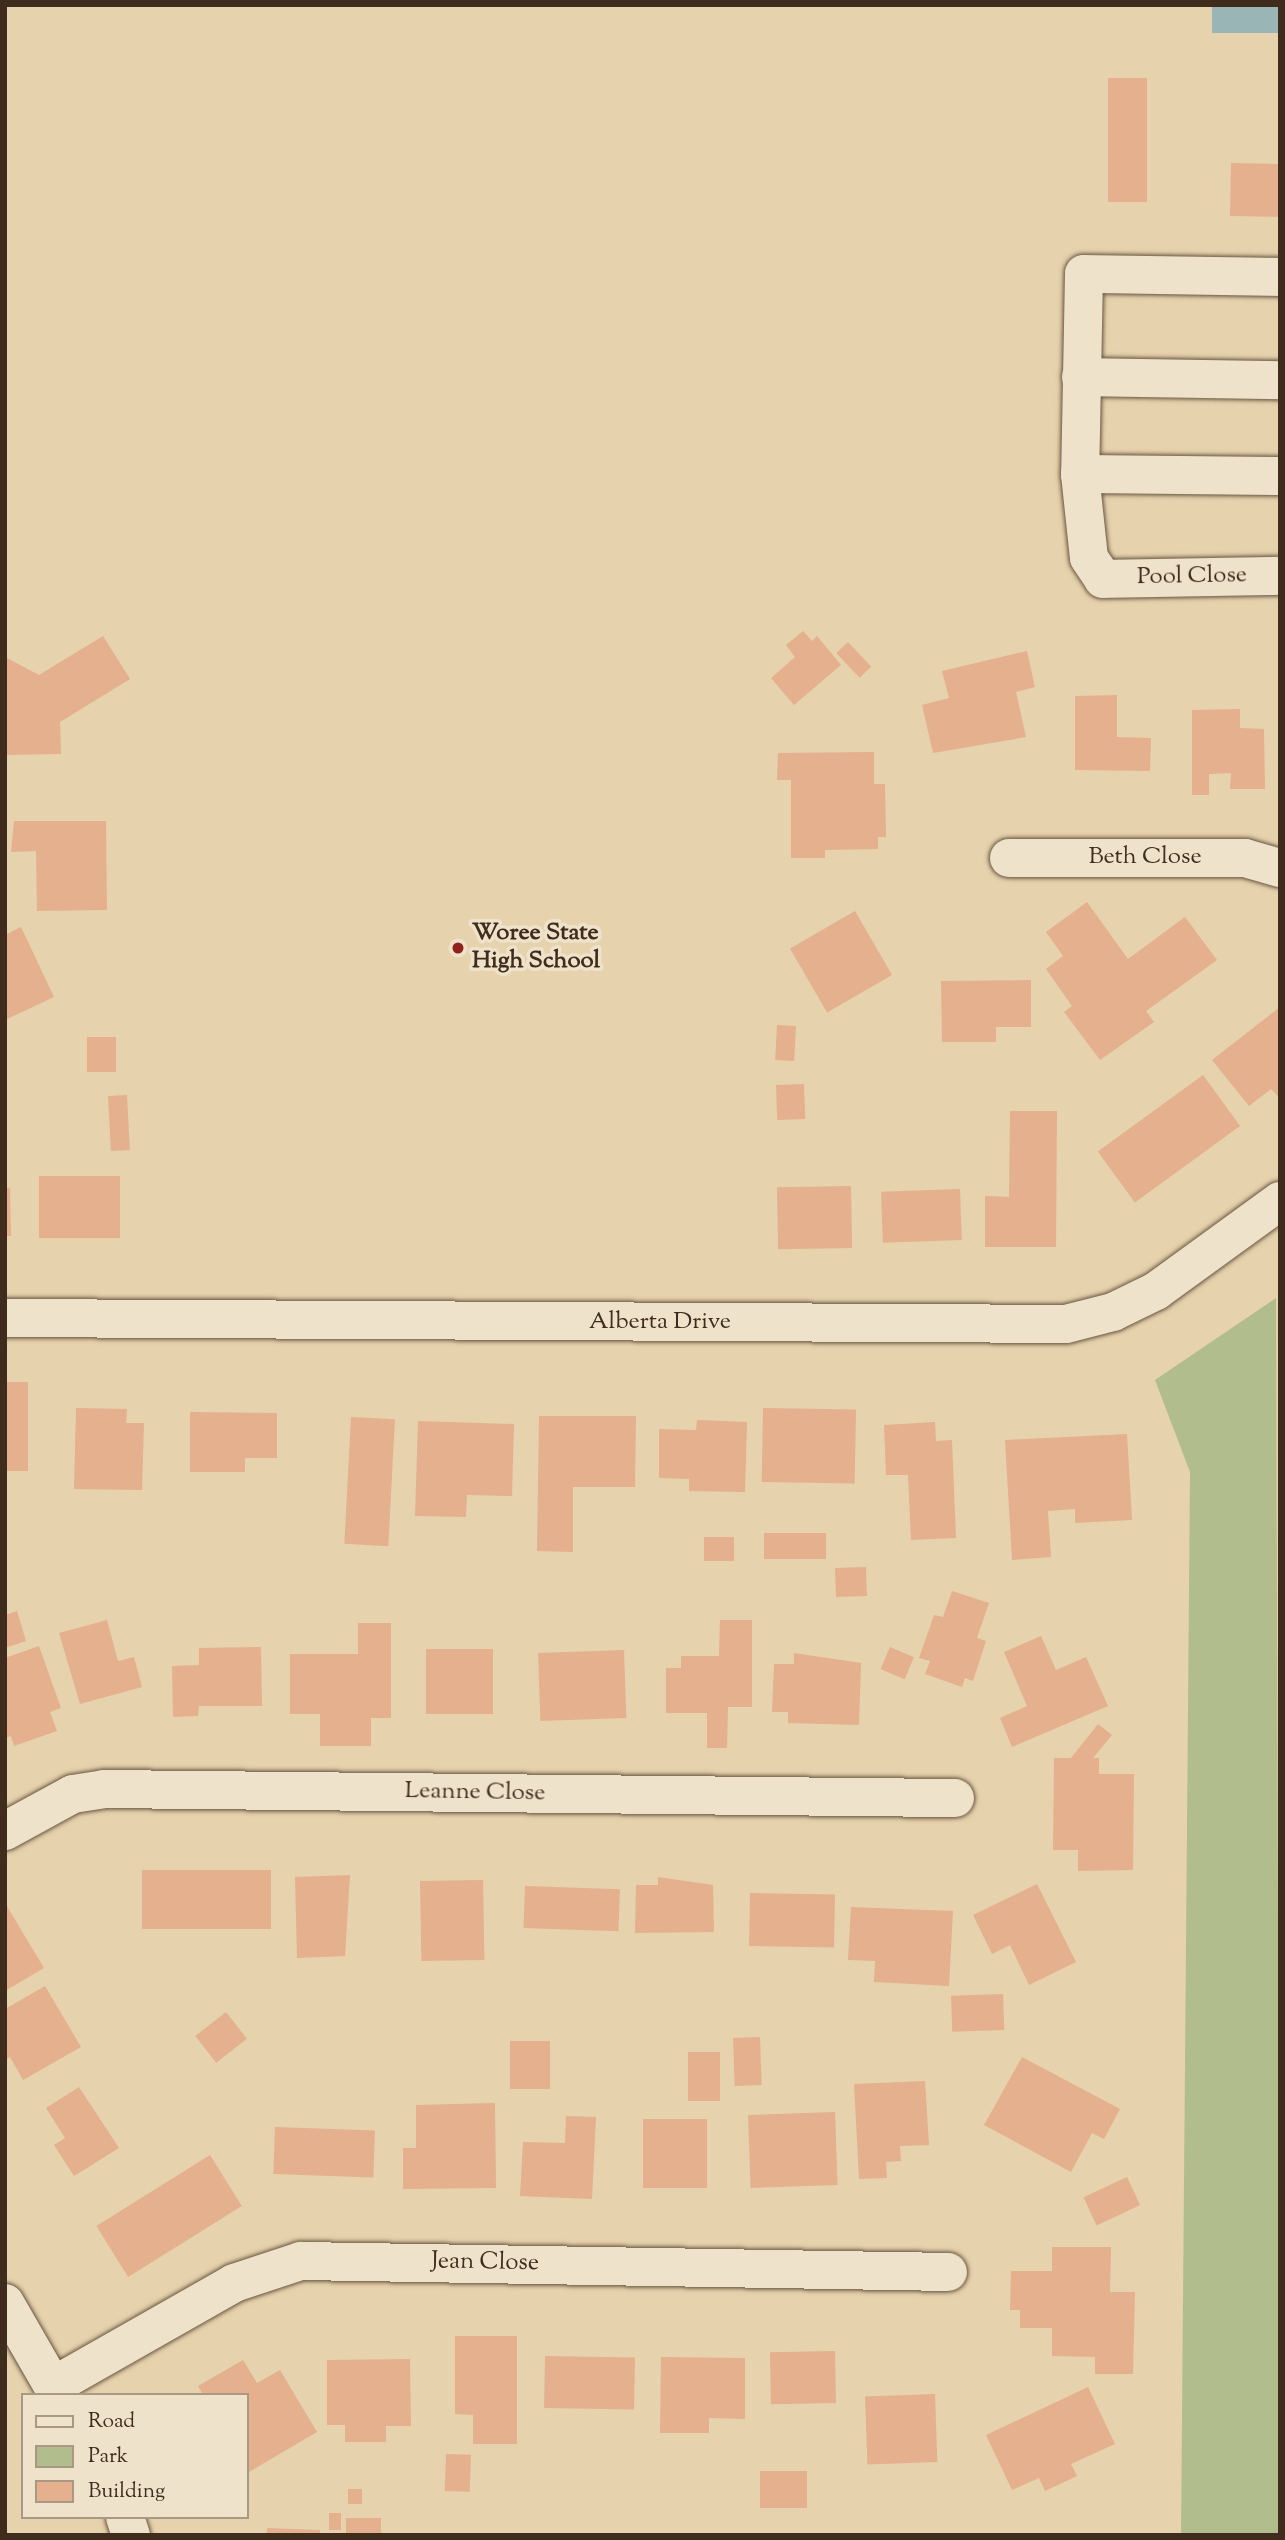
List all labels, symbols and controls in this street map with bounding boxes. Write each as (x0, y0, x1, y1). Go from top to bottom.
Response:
street label: Pool Close (1137, 562, 1247, 592)
street label: Beth Close (1088, 844, 1202, 872)
place label: Woree State High School (472, 920, 600, 976)
marker: Woree State High School (450, 940, 466, 956)
street label: Alberta Drive (589, 1309, 731, 1337)
street label: Leanne Close (404, 1777, 546, 1809)
street label: Jean Close (431, 2248, 539, 2278)
legend (21, 2393, 248, 2519)
text: Road (88, 2407, 135, 2437)
text: Park (88, 2442, 128, 2472)
text: Building (88, 2477, 165, 2507)

